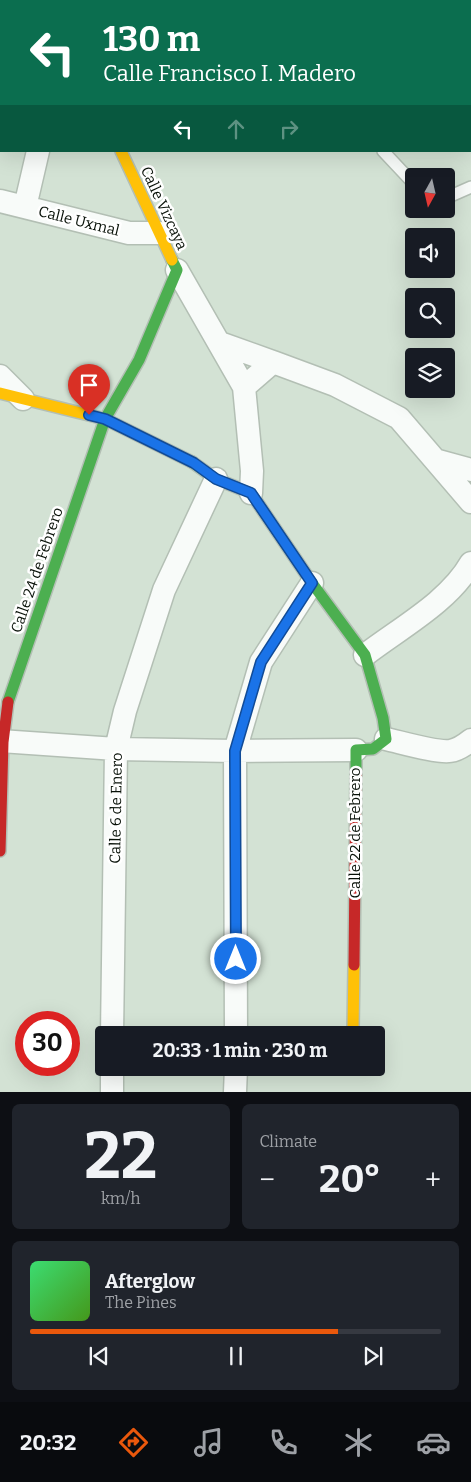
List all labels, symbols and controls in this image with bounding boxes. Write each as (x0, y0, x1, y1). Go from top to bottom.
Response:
text: 130 m (103, 18, 200, 60)
icon: left (20, 20, 85, 85)
text: Calle Francisco I. Madero (103, 60, 356, 87)
icon: left (169, 115, 197, 143)
icon: ahead (222, 115, 250, 143)
icon: right (275, 115, 303, 143)
street label: Calle Vizcaya (137, 163, 191, 253)
north arrow (405, 168, 455, 218)
map controls (405, 168, 455, 398)
street label: Calle Uxmal (37, 202, 121, 240)
button: sound (405, 228, 455, 278)
button: search (405, 288, 455, 338)
button: layers (405, 348, 455, 398)
pin (68, 364, 110, 415)
icon: arrive (75, 371, 103, 399)
street label: Calle 24 de Febrero (7, 505, 67, 635)
street label: Calle 6 de Enero (106, 752, 126, 864)
street label: Calle 22 de Febrero (346, 768, 364, 898)
position arrow (209, 932, 261, 984)
speed limit sign: 30 (15, 1011, 80, 1076)
text: 20:33 · 1 min · 230 m (153, 1039, 327, 1062)
text: 22 (84, 1117, 157, 1195)
text: Climate (260, 1132, 317, 1151)
text: 20° (319, 1156, 381, 1202)
text: − (260, 1163, 275, 1196)
text: + (425, 1163, 441, 1196)
text: km/h (101, 1189, 141, 1208)
text: Afterglow (105, 1270, 195, 1293)
text: The Pines (105, 1293, 177, 1312)
icon: previous (85, 1342, 113, 1370)
icon: pause (222, 1342, 250, 1370)
icon: next (359, 1342, 387, 1370)
icon: directions (116, 1425, 151, 1460)
icon: music (191, 1425, 226, 1460)
icon: phone (266, 1425, 301, 1460)
icon: climate (341, 1425, 376, 1460)
icon: car (416, 1425, 451, 1460)
text: 20:32 (20, 1429, 77, 1456)

